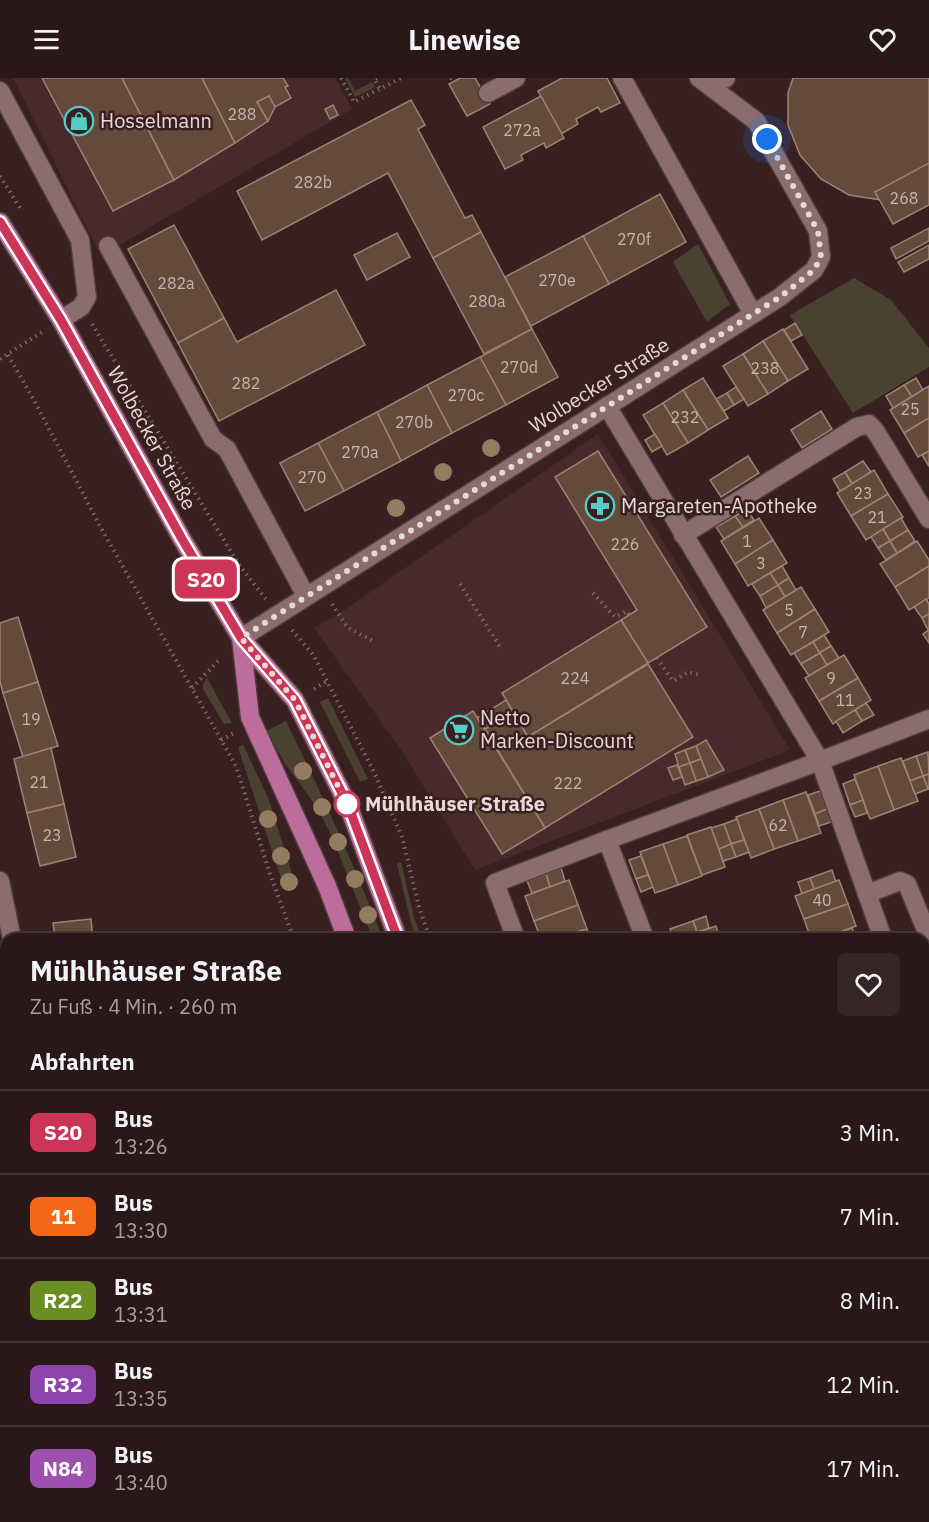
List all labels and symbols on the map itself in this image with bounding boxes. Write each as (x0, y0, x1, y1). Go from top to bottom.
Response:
house number: 288 (228, 104, 256, 124)
shop icon: Hosselmann (63, 105, 95, 137)
place label: Hosselmann (100, 107, 212, 134)
house number: 272a (503, 120, 541, 140)
your location (752, 124, 782, 154)
house number: 282b (294, 172, 332, 192)
house number: 268 (890, 188, 918, 208)
house number: 270f (617, 229, 651, 249)
house number: 270e (538, 270, 576, 290)
house number: 282a (157, 273, 195, 293)
house number: 280a (468, 291, 506, 311)
street label: Wolbecker Straße (524, 331, 674, 439)
house number: 270d (500, 357, 538, 377)
house number: 238 (751, 358, 779, 378)
street label: Wolbecker Straße (102, 361, 203, 514)
house number: 282 (232, 373, 260, 393)
house number: 270c (448, 385, 484, 405)
house number: 25 (900, 399, 920, 419)
house number: 232 (671, 407, 699, 427)
house number: 270b (395, 412, 433, 432)
house number: 270a (341, 442, 379, 462)
house number: 270 (298, 467, 326, 487)
house number: 23 (853, 483, 873, 503)
pharmacy icon: Margareten-Apotheke (584, 490, 616, 522)
place label: Margareten-Apotheke (621, 492, 817, 519)
house number: 21 (867, 507, 887, 527)
house number: 1 (742, 531, 752, 551)
house number: 226 (611, 534, 639, 554)
house number: 3 (756, 553, 766, 573)
line badge: S20 (172, 560, 240, 598)
house number: 5 (784, 600, 794, 620)
house number: 7 (798, 622, 808, 642)
house number: 224 (561, 668, 589, 688)
house number: 9 (826, 668, 836, 688)
house number: 11 (835, 690, 855, 710)
place label: Netto Marken-Discount (480, 704, 634, 754)
house number: 19 (21, 709, 41, 729)
supermarket icon: Netto Marken-Discount (443, 714, 475, 746)
house number: 21 (29, 772, 49, 792)
house number: 222 (554, 773, 582, 793)
place label: Mühlhäuser Straße (365, 790, 545, 817)
marker: Mühlhäuser Straße (334, 791, 360, 817)
house number: 62 (768, 815, 788, 835)
house number: 23 (42, 825, 62, 845)
house number: 40 (812, 890, 832, 910)

